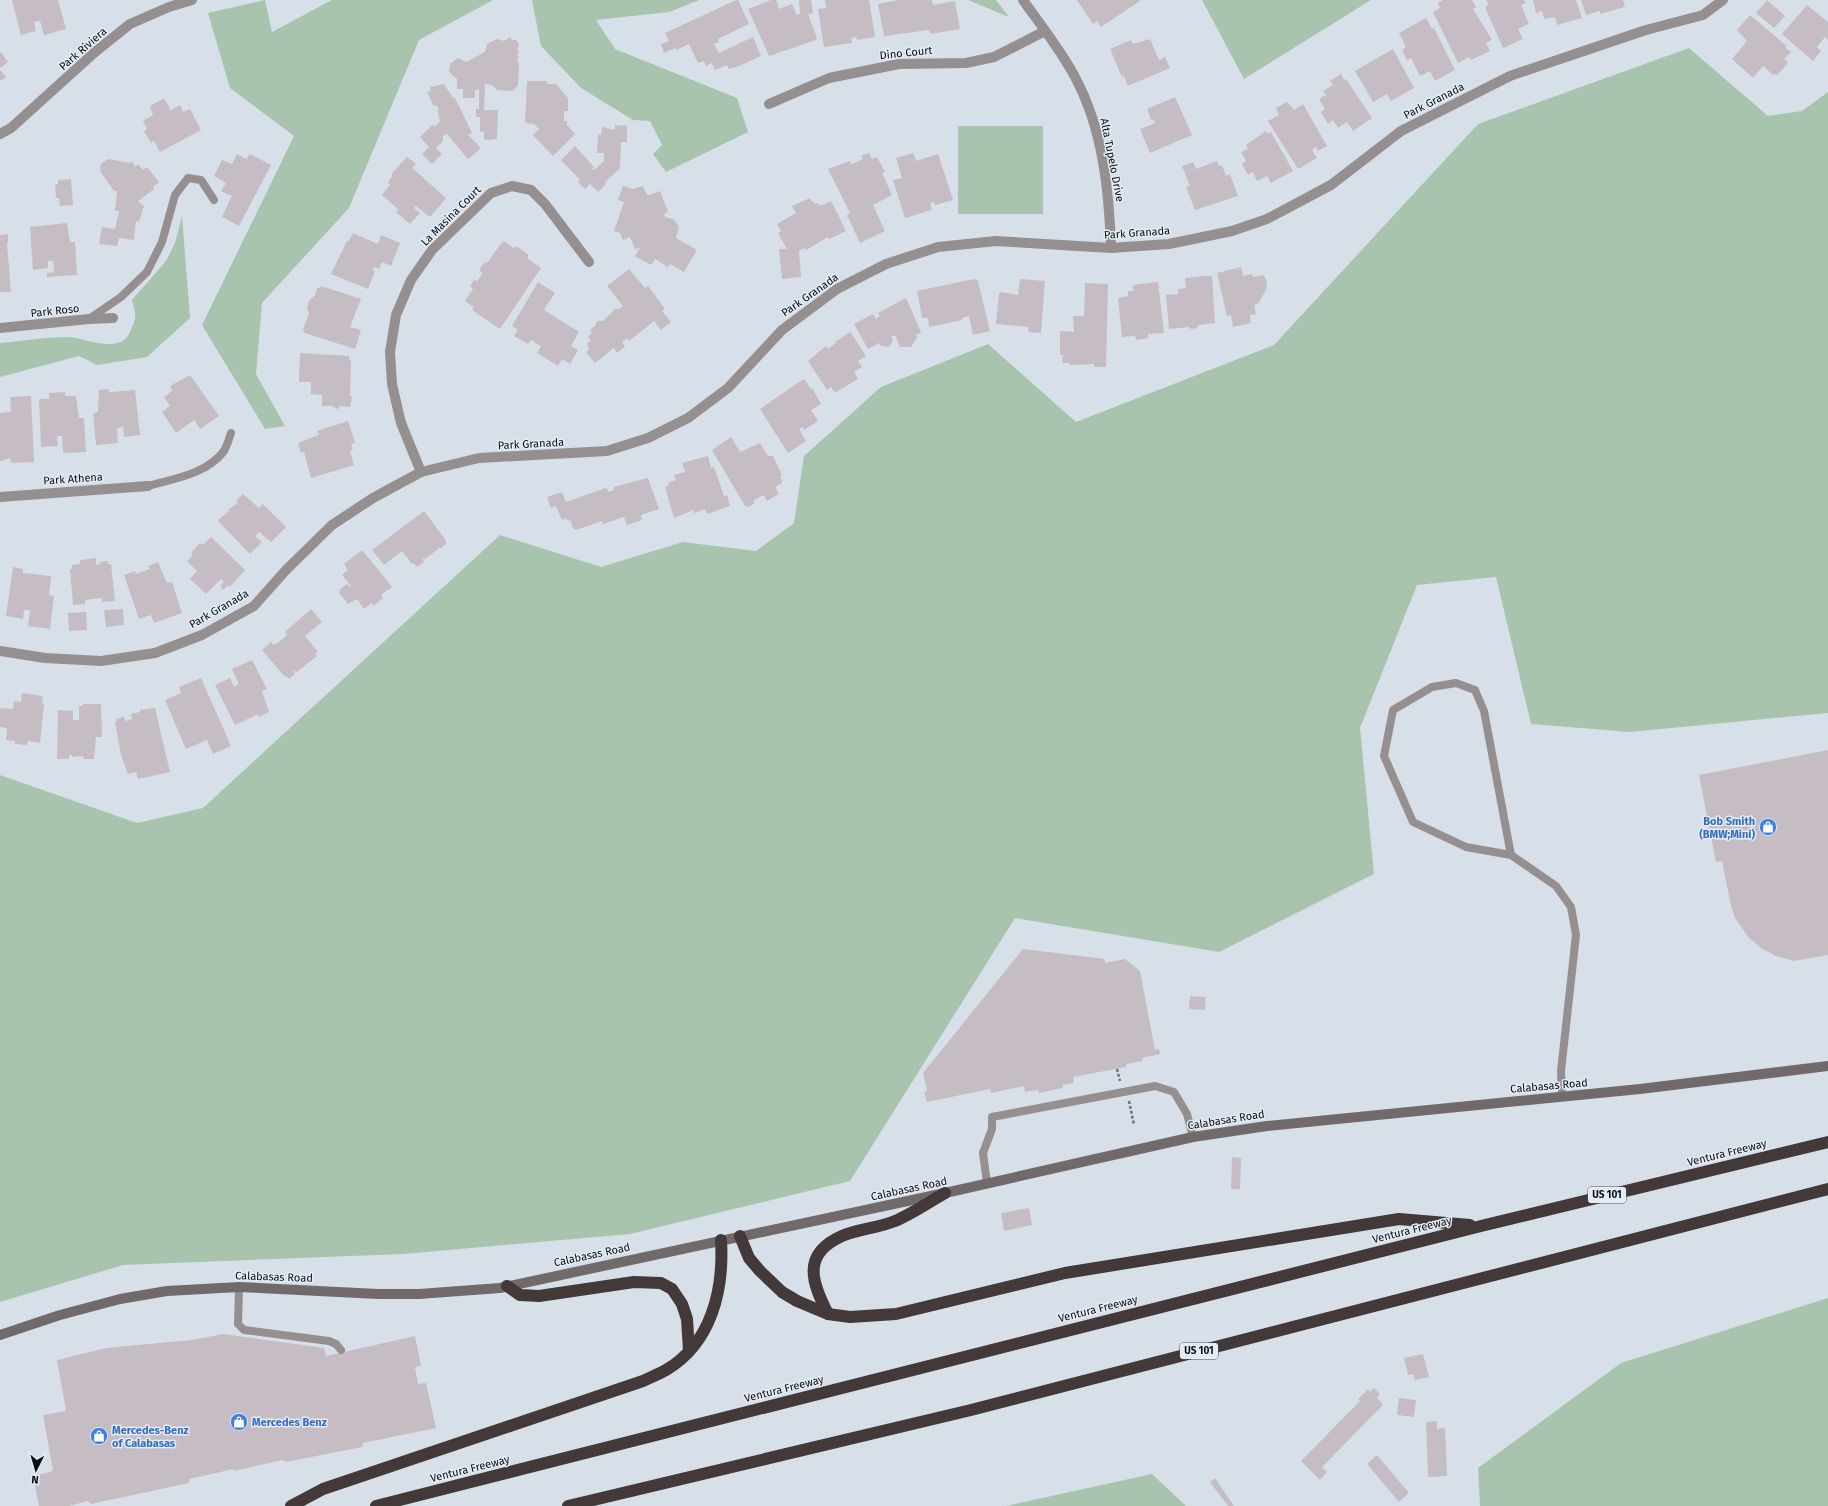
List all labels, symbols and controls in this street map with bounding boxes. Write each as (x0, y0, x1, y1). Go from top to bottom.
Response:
street label: Park Riviera (57, 25, 109, 73)
street label: Dino Court (879, 44, 933, 62)
street label: Park Granada (1401, 80, 1467, 122)
street label: Alta Tupelo Drive (1098, 117, 1126, 203)
street label: La Masina Court (418, 183, 484, 249)
street label: Park Granada (1103, 224, 1171, 242)
street label: Park Granada (779, 271, 841, 319)
street label: Park Roso (30, 302, 80, 320)
street label: Park Granada (498, 436, 564, 452)
street label: Park Athena (43, 470, 103, 488)
street label: Park Granada (187, 587, 251, 631)
place label: Bob Smith (BMW;Mini) (1699, 815, 1755, 841)
shop icon: Bob Smith (BMW;Mini) (1758, 817, 1778, 837)
street label: Calabasas Road (1510, 1076, 1588, 1096)
street label: Calabasas Road (1187, 1108, 1265, 1132)
street label: Ventura Freeway (1686, 1137, 1769, 1169)
street label: Calabasas Road (870, 1175, 948, 1203)
road number: US 101 (1588, 1187, 1626, 1203)
street label: Ventura Freeway (1371, 1214, 1454, 1246)
street label: Calabasas Road (553, 1241, 631, 1269)
street label: Calabasas Road (235, 1269, 313, 1285)
street label: Ventura Freeway (1057, 1293, 1140, 1325)
road number: US 101 (1180, 1343, 1218, 1359)
street label: Ventura Freeway (743, 1373, 826, 1405)
shop icon: Mercedes Benz (229, 1412, 249, 1432)
place label: Mercedes Benz (252, 1416, 327, 1429)
place label: Mercedes-Benz of Calabasas (112, 1424, 189, 1450)
shop icon: Mercedes-Benz of Calabasas (89, 1426, 109, 1446)
north arrow (16, 1450, 56, 1490)
street label: Ventura Freeway (429, 1453, 512, 1485)
text: N (31, 1473, 39, 1486)

